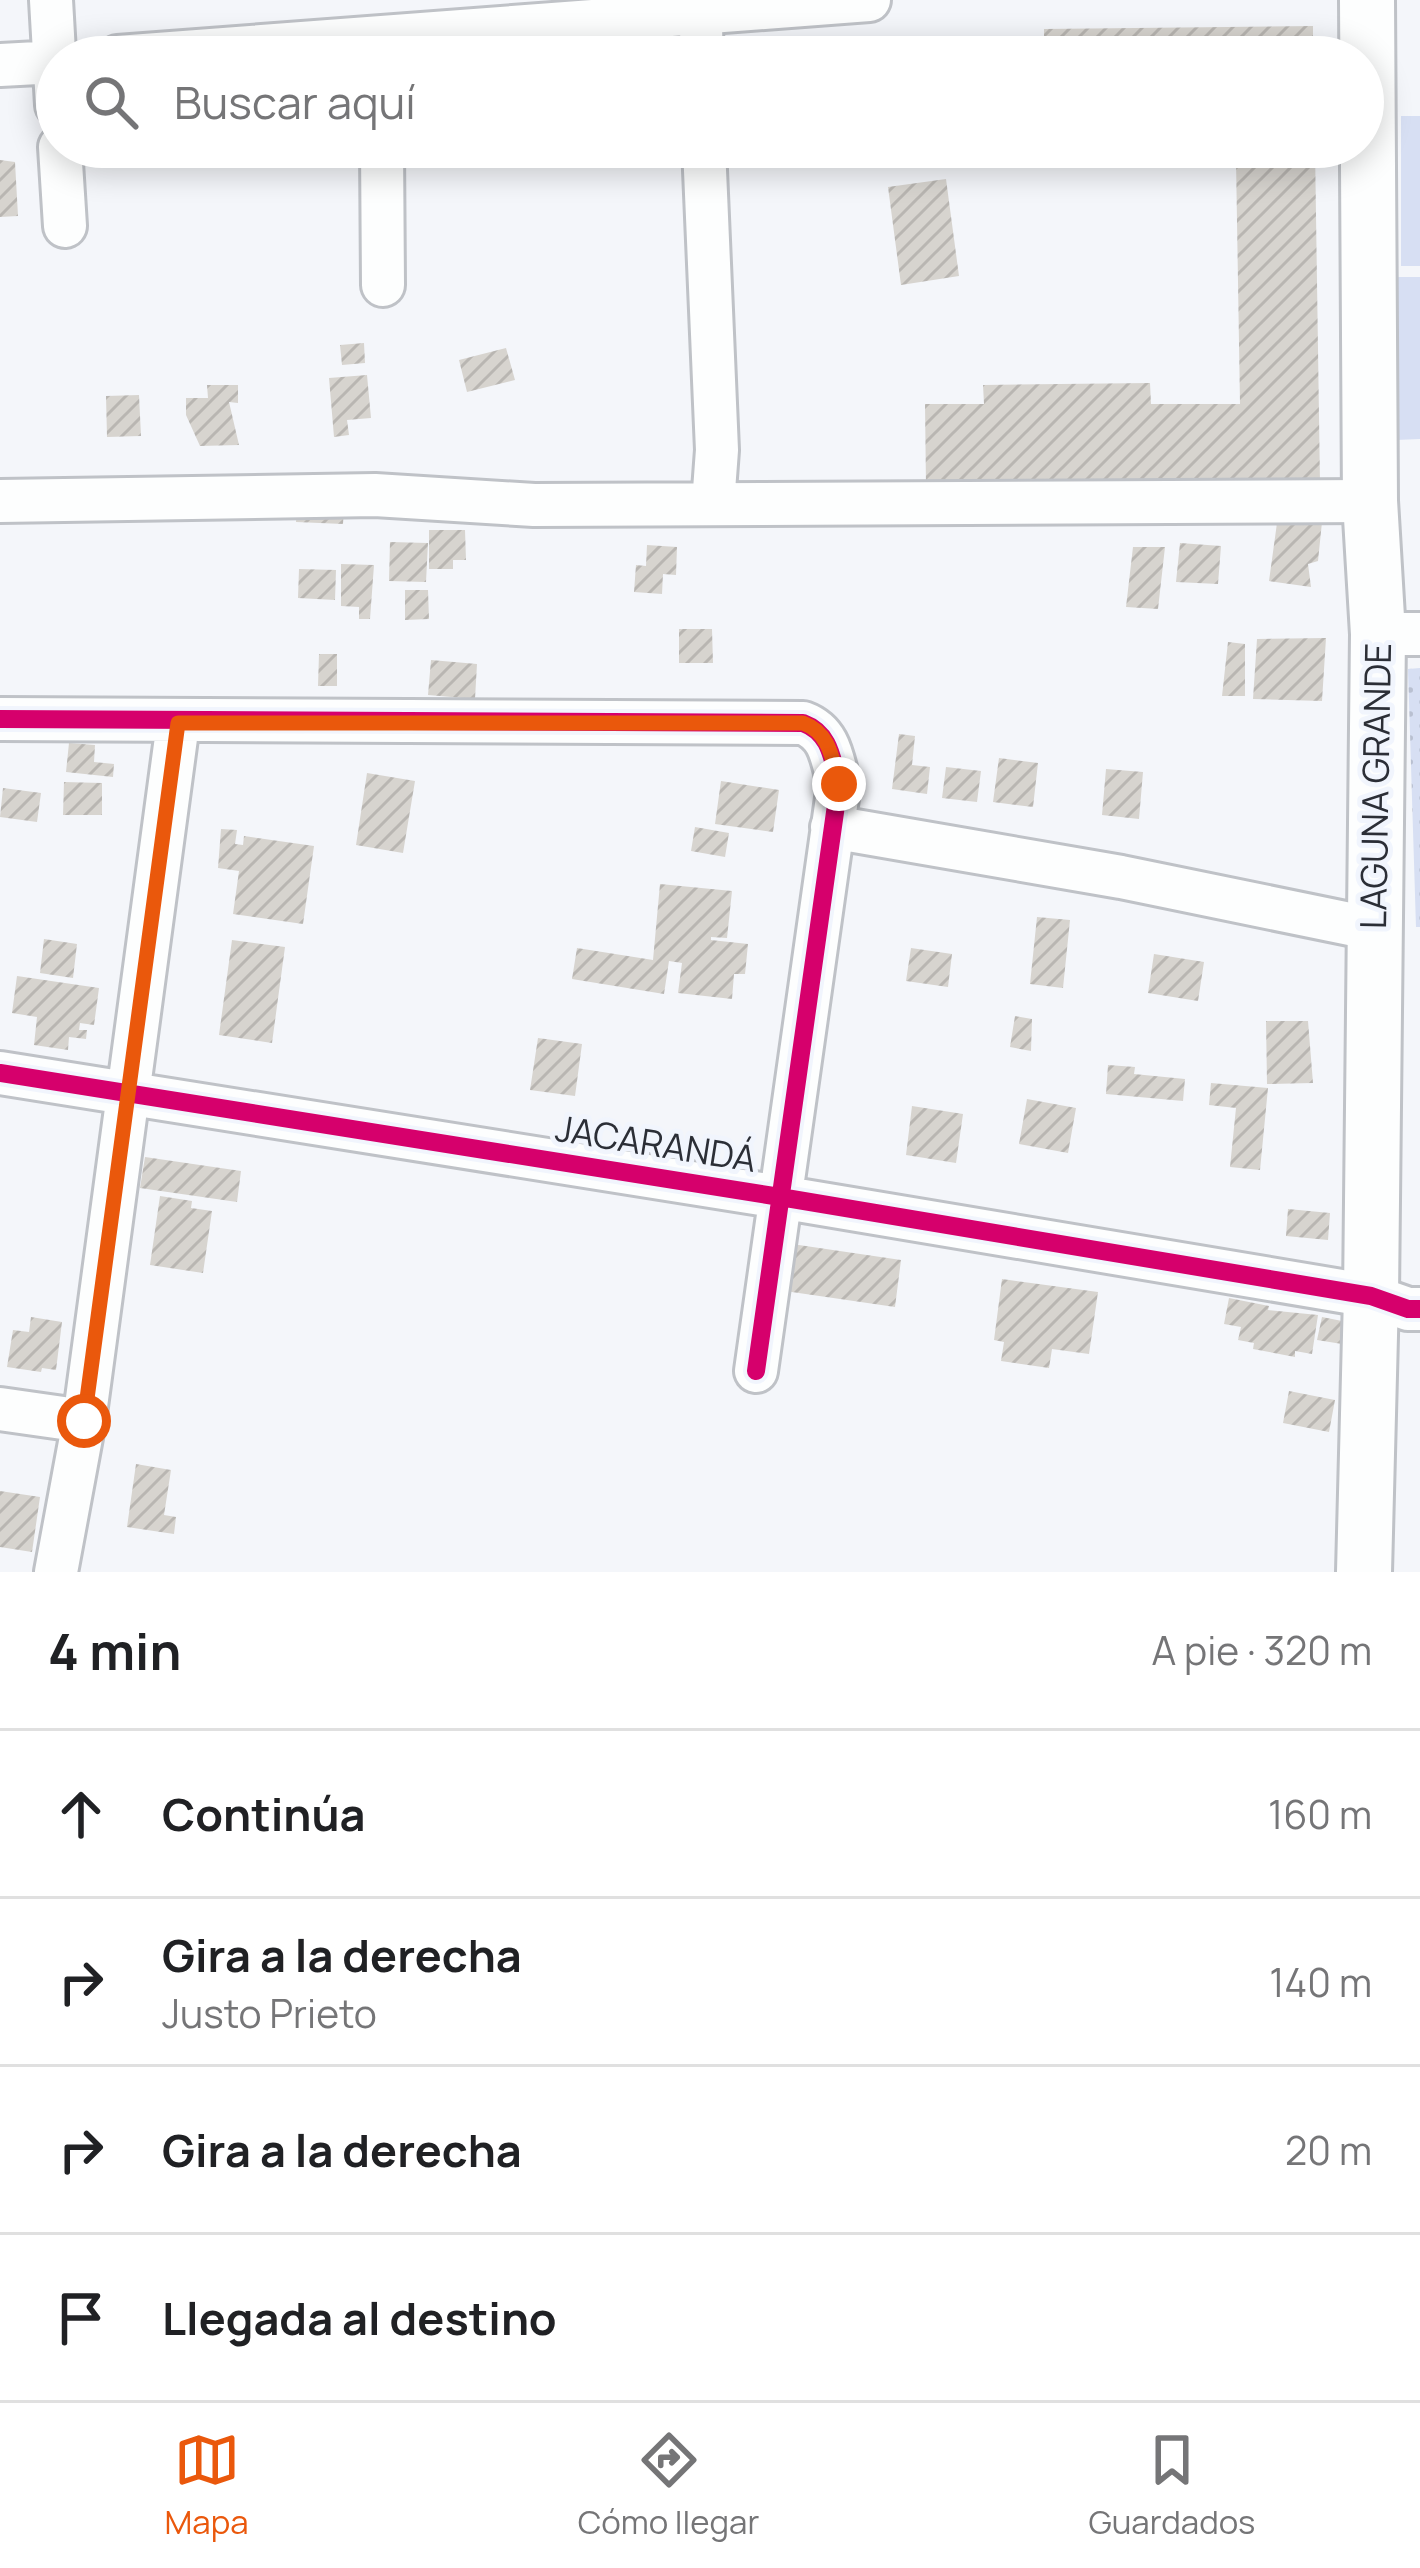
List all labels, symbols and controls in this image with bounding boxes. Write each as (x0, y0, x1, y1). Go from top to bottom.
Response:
search box (36, 36, 1384, 168)
icon: search (78, 69, 144, 135)
text: Buscar aquí (174, 71, 416, 133)
street label: LAGUNA GRANDE (1348, 643, 1402, 929)
route end (812, 757, 866, 811)
street label: JACARANDÁ (552, 1103, 760, 1183)
route start (57, 1394, 111, 1448)
text: 4 min (48, 1616, 181, 1685)
text: A pie · 320 m (1152, 1623, 1372, 1677)
icon: ahead (48, 1781, 114, 1847)
text: Continúa (162, 1783, 366, 1845)
text: 160 m (1268, 1787, 1372, 1841)
text: Gira a la derecha (162, 1924, 522, 1986)
icon: right (48, 1949, 114, 2015)
text: 140 m (1269, 1955, 1372, 2009)
text: Justo Prieto (162, 1986, 377, 2040)
icon: right (48, 2117, 114, 2183)
text: Gira a la derecha (162, 2119, 522, 2181)
text: 20 m (1285, 2123, 1372, 2177)
icon: arrive (48, 2285, 114, 2351)
text: Llegada al destino (162, 2287, 557, 2349)
tab: Mapa (165, 2427, 249, 2544)
tab: Cómo llegar (578, 2427, 759, 2544)
tab: Guardados (1089, 2427, 1255, 2544)

